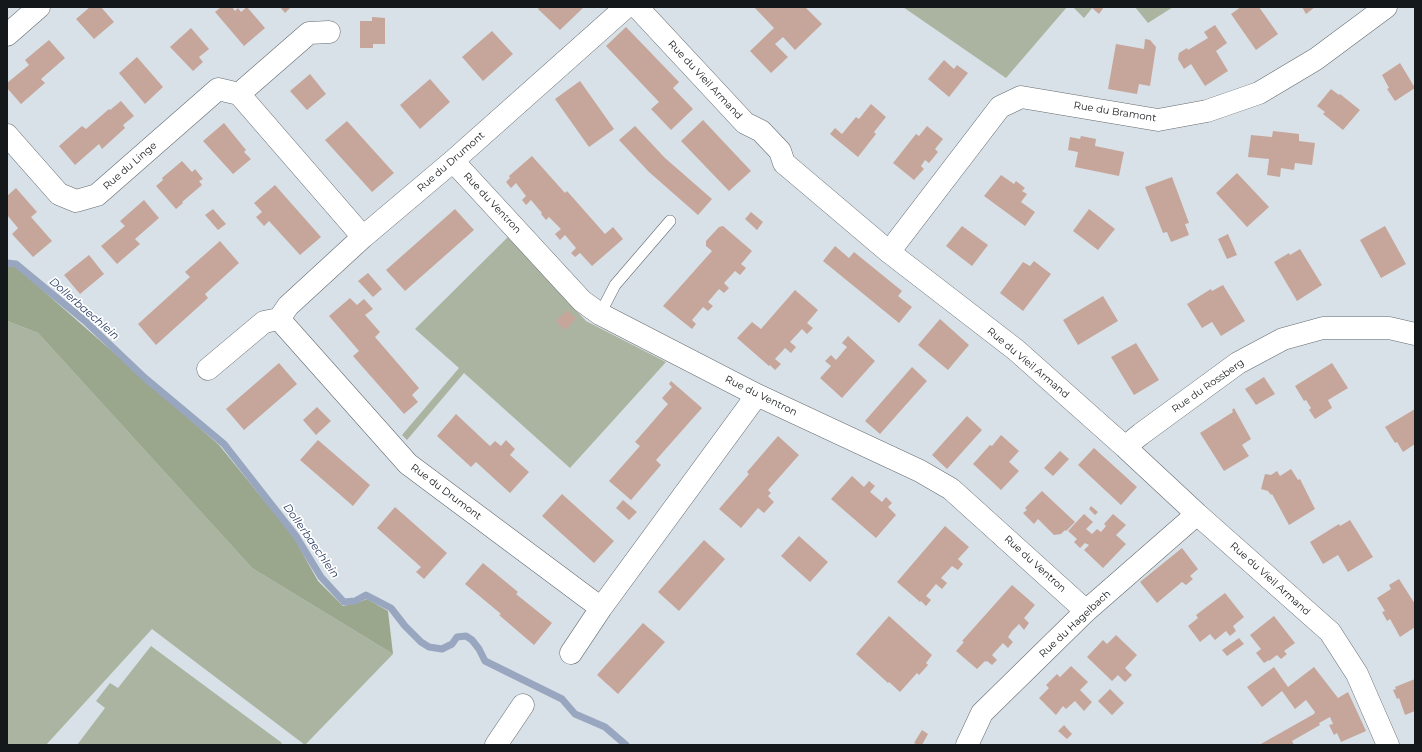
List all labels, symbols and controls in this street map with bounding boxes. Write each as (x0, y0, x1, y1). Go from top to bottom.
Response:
street label: Rue du Vieil Armand (665, 38, 745, 122)
street label: Rue du Bramont (1073, 100, 1157, 124)
street label: Rue du Drumont (415, 129, 487, 195)
street label: Rue du Linge (101, 140, 159, 192)
street label: Rue du Ventron (461, 170, 523, 236)
water label: Dollerbaechlein (46, 275, 122, 343)
street label: Rue du Vieil Armand (985, 325, 1071, 401)
street label: Rue du Rossberg (1170, 357, 1246, 415)
street label: Rue du Ventron (723, 373, 799, 419)
street label: Rue du Drumont (408, 462, 484, 522)
water label: Dollerbaechlein (280, 501, 342, 581)
street label: Rue du Ventron (1002, 533, 1068, 595)
street label: Rue du Vieil Armand (1228, 540, 1312, 618)
street label: Rue du Hagelbach (1037, 588, 1113, 660)

